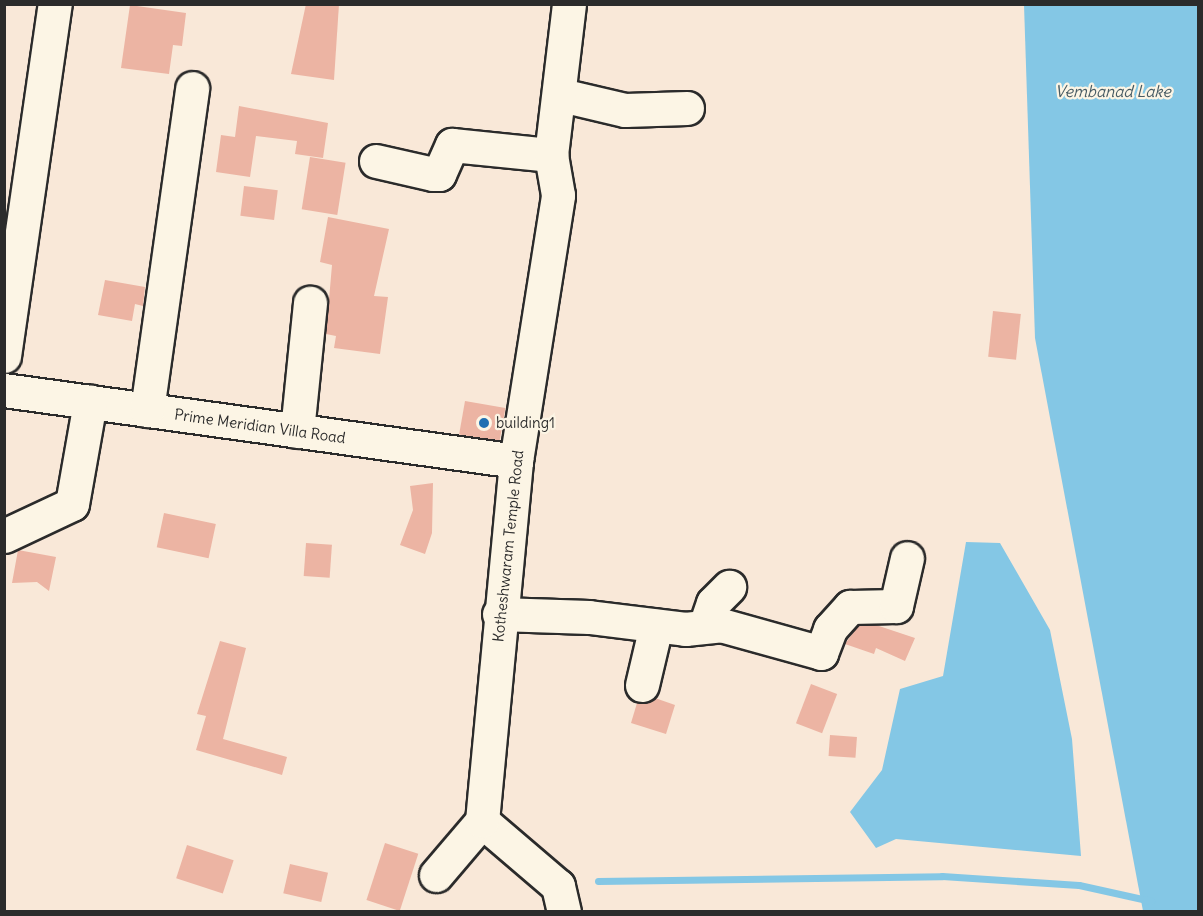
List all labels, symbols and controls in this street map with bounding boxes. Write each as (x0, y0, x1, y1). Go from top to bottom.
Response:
water label: Vembanad Lake (1055, 81, 1171, 101)
street label: Prime Meridian Villa Road (173, 405, 347, 447)
place label: building1 (496, 414, 555, 432)
marker: building1 (477, 416, 491, 430)
street label: Kotheshwaram Temple Road (489, 449, 527, 643)

